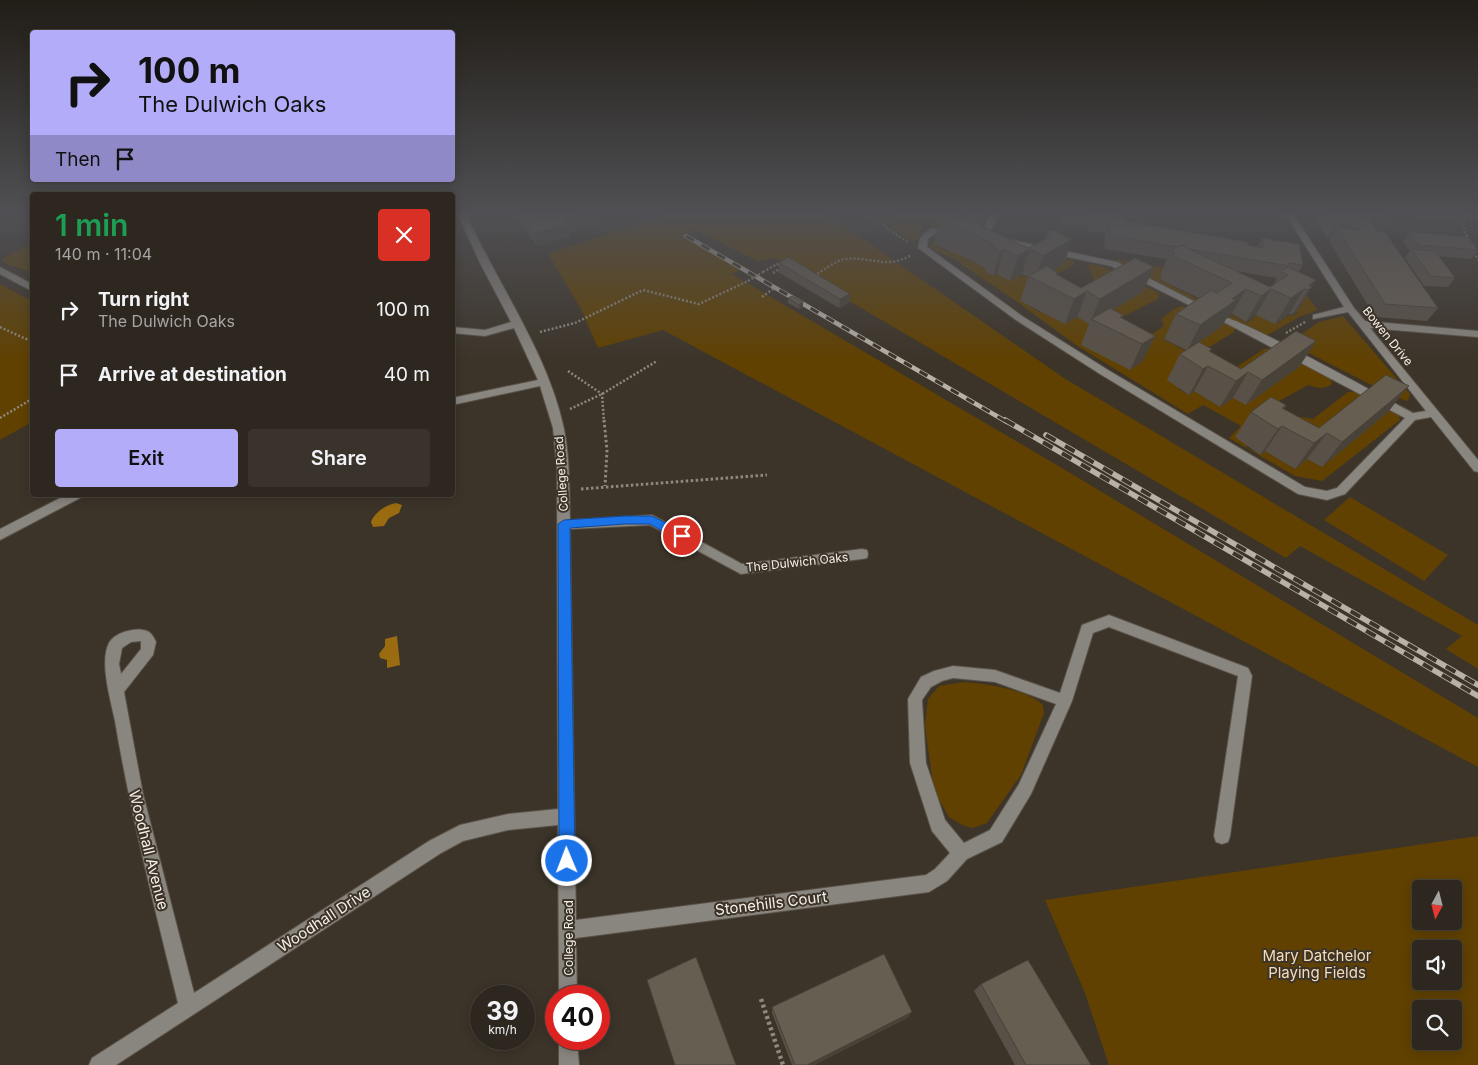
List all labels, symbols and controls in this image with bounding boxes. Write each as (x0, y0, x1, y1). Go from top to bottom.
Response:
text: 100 m (138, 49, 241, 91)
icon: right (55, 50, 120, 115)
text: The Dulwich Oaks (138, 91, 326, 117)
icon: arrive (111, 145, 139, 173)
text: Then (55, 148, 101, 171)
text: 1 min (55, 207, 128, 243)
button: close (378, 209, 430, 261)
text: 140 m · 11:04 (55, 244, 152, 264)
text: Turn right (98, 288, 189, 311)
icon: right (55, 296, 83, 324)
text: 100 m (376, 298, 430, 321)
street label: Bowen Drive (1360, 303, 1416, 369)
text: The Dulwich Oaks (98, 311, 235, 331)
icon: arrive (55, 361, 83, 389)
text: Arrive at destination (98, 363, 287, 386)
text: 40 m (384, 363, 430, 386)
button: Exit (55, 429, 238, 487)
button: Share (248, 429, 430, 487)
street label: College Road (551, 436, 571, 512)
pin (661, 515, 703, 557)
icon: arrive (668, 522, 696, 550)
street label: The Dulwich Oaks (745, 549, 849, 575)
street label: Woodhall Avenue (125, 788, 173, 912)
position arrow (540, 834, 592, 886)
north arrow (1412, 880, 1462, 930)
map controls (1412, 880, 1462, 1050)
street label: Woodhall Drive (274, 882, 374, 956)
street label: Stonehills Court (714, 887, 828, 919)
street label: College Road (561, 900, 576, 976)
button: sound (1412, 940, 1462, 990)
park label: Mary Datchelor Playing Fields (1263, 946, 1372, 982)
speed limit sign: 40 (545, 985, 610, 1050)
text: 39 (486, 996, 519, 1026)
button: search (1412, 1000, 1462, 1050)
text: km/h (488, 1022, 517, 1037)

